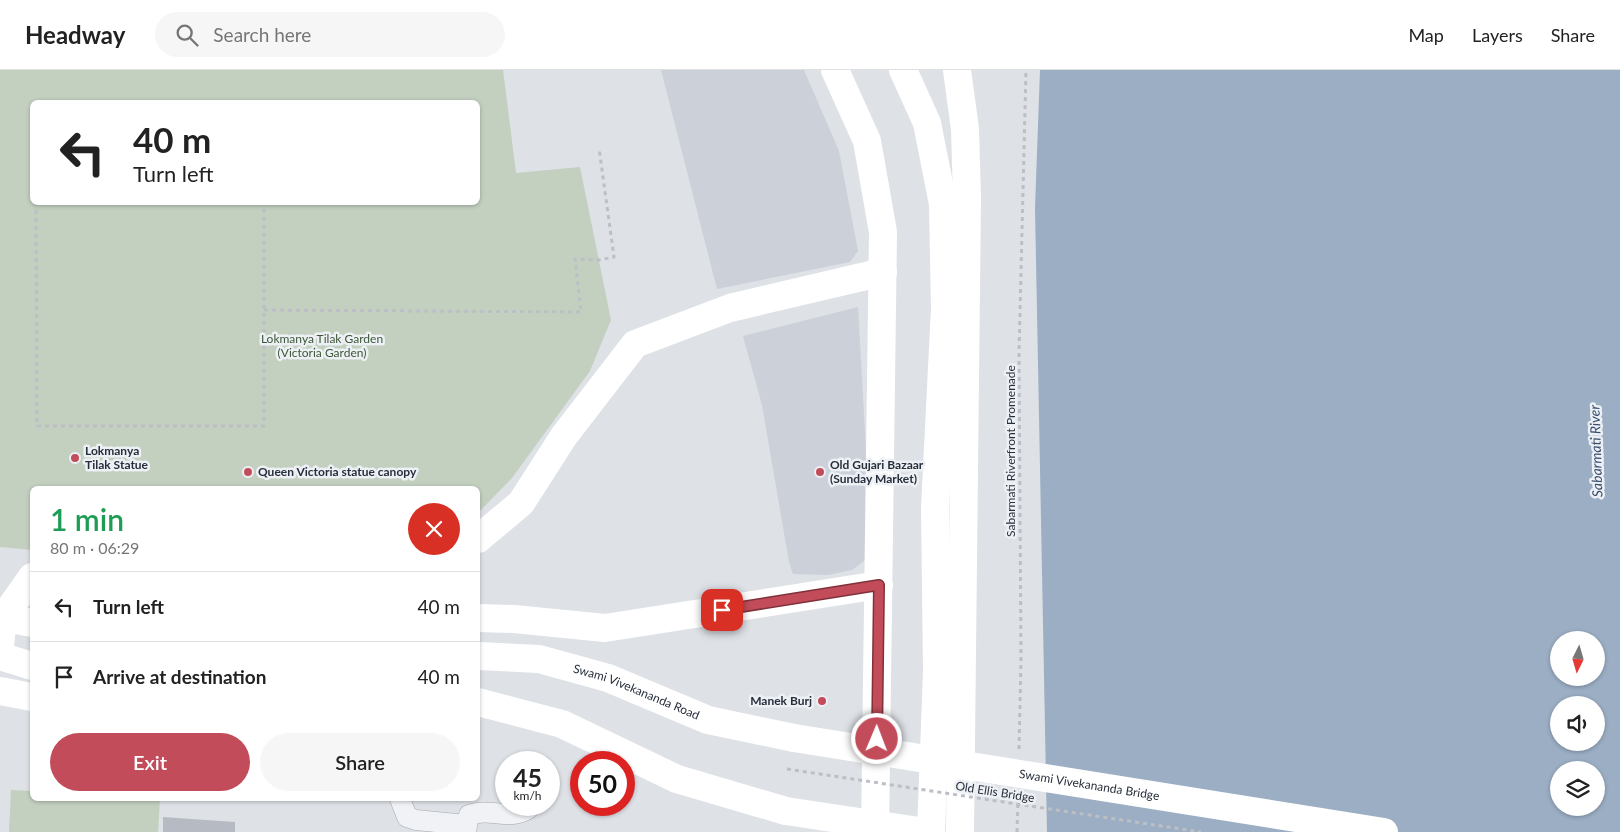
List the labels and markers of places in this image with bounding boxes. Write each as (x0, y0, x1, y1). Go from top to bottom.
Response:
place label: Lokmanya Tilak Statue (85, 443, 149, 472)
marker: Lokmanya Tilak Statue (69, 452, 81, 464)
place label: Old Gujari Bazaar (Sunday Market) (830, 457, 924, 486)
place label: Queen Victoria statue canopy (258, 464, 417, 479)
marker: Queen Victoria statue canopy (242, 466, 254, 478)
marker: Old Gujari Bazaar (Sunday Market) (814, 466, 826, 478)
pin (701, 589, 743, 631)
place label: Manek Burj (750, 693, 812, 708)
marker: Manek Burj (816, 695, 828, 707)

